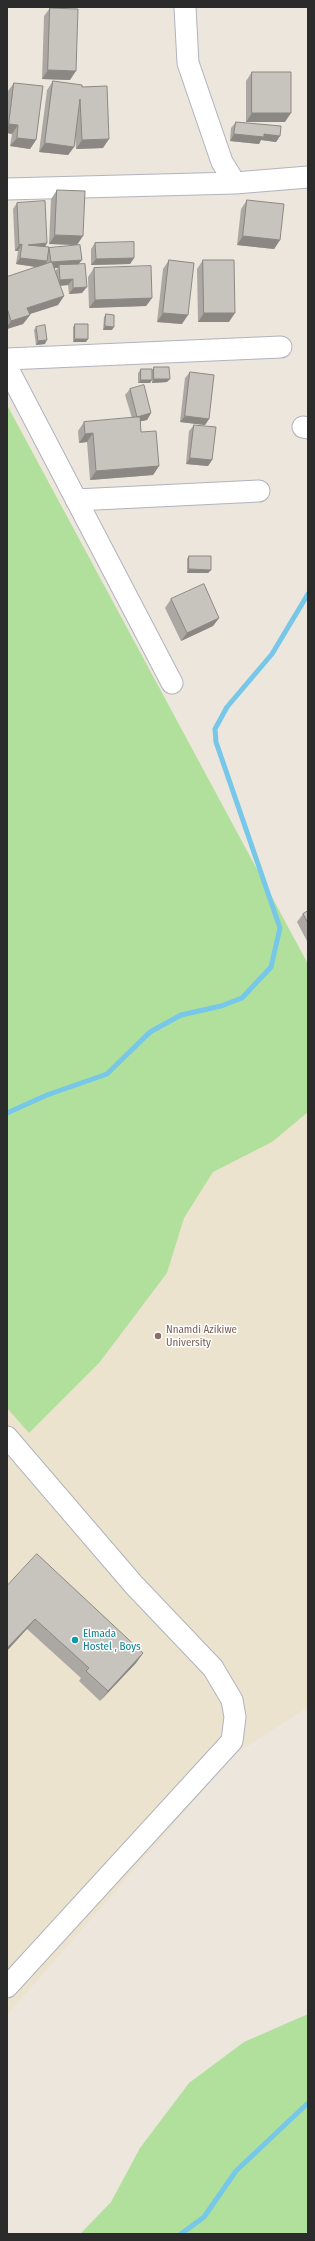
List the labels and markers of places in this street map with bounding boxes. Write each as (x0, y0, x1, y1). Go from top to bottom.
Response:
place label: Nnamdi Azikiwe University (166, 1323, 237, 1349)
marker: Nnamdi Azikiwe University (153, 1331, 163, 1341)
place label: Elmada Hostel , Boys (83, 1627, 141, 1653)
marker: Elmada Hostel , Boys (70, 1635, 80, 1645)

